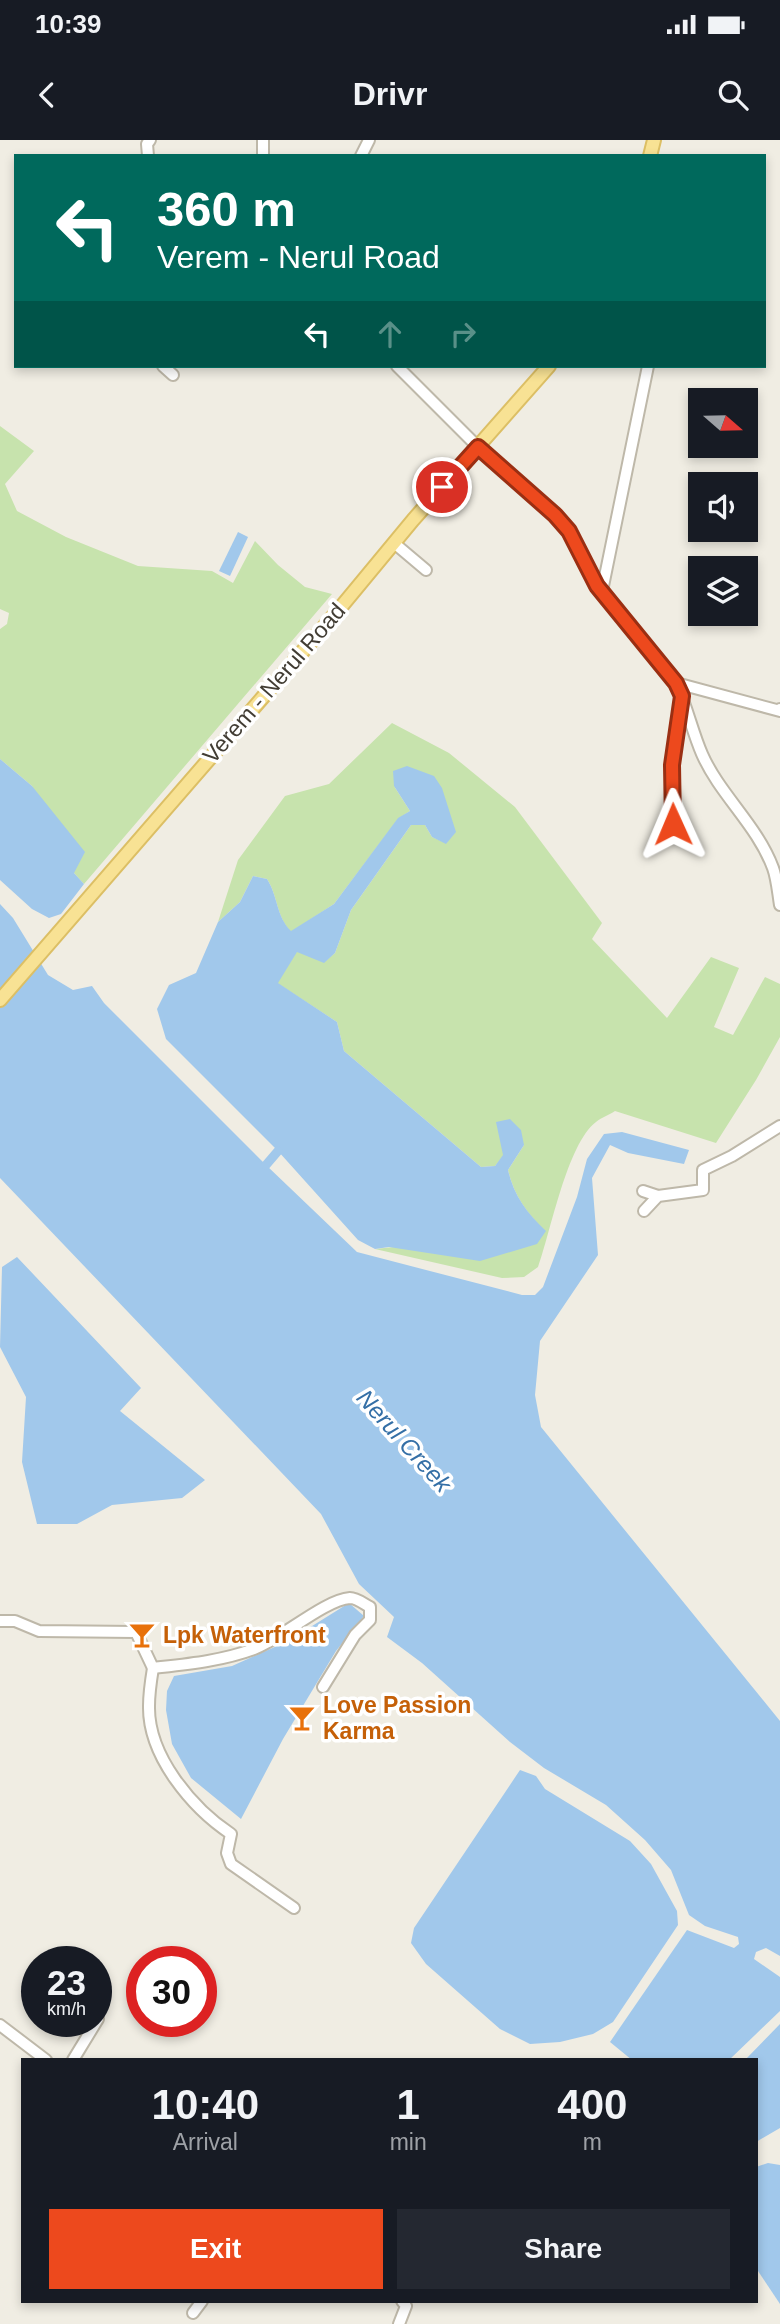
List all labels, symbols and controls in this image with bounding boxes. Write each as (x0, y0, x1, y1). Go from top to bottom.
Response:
text: 10:39 (35, 9, 102, 39)
icon: back (28, 76, 66, 114)
text: Drivr (353, 76, 427, 112)
icon: search (714, 76, 752, 114)
icon: left (42, 182, 133, 273)
text: 360 m (157, 182, 296, 236)
text: Verem - Nerul Road (157, 239, 440, 275)
icon: left (298, 315, 336, 353)
icon: ahead (371, 315, 409, 353)
icon: right (444, 315, 482, 353)
north arrow (688, 388, 758, 458)
map controls (688, 388, 758, 626)
pin (412, 457, 472, 517)
icon: arrive (423, 468, 461, 506)
button: sound (688, 472, 758, 542)
button: layers (688, 556, 758, 626)
street label: Verem - Nerul Road (198, 598, 350, 768)
position arrow (636, 787, 710, 861)
water label: Nerul Creek (351, 1384, 459, 1499)
bar icon: Lpk Waterfront (127, 1620, 157, 1650)
place label: Lpk Waterfront (163, 1622, 326, 1648)
place label: Love Passion Karma (323, 1692, 471, 1744)
bar icon: Love Passion Karma (287, 1703, 317, 1733)
speed limit sign: 30 (126, 1946, 217, 2037)
text: 23 (47, 1963, 86, 2002)
text: km/h (47, 1999, 86, 2019)
text: 10:40 (152, 2081, 259, 2128)
text: 1 (396, 2081, 420, 2128)
text: 400 (557, 2081, 627, 2128)
text: Arrival (173, 2129, 238, 2155)
text: min (390, 2129, 427, 2155)
text: m (583, 2129, 602, 2155)
button: Exit (49, 2209, 383, 2289)
button: Share (397, 2209, 730, 2289)

